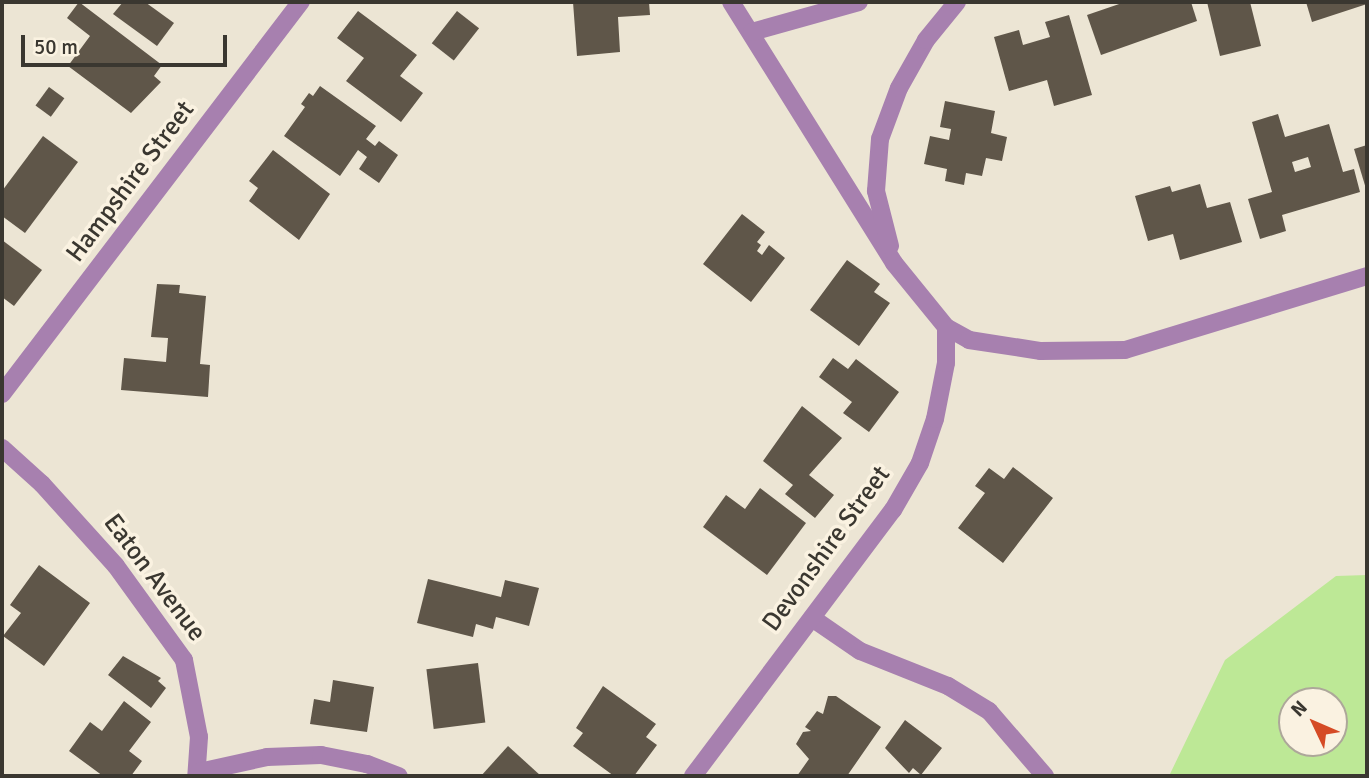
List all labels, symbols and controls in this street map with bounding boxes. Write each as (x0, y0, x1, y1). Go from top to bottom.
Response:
scale bar (24, 21, 231, 65)
text: 50 m (34, 34, 78, 60)
street label: Hampshire Street (60, 95, 202, 269)
street label: Devonshire Street (757, 460, 897, 638)
street label: Eaton Avenue (96, 508, 212, 648)
north arrow (1278, 687, 1348, 757)
text: N (1286, 696, 1313, 722)

